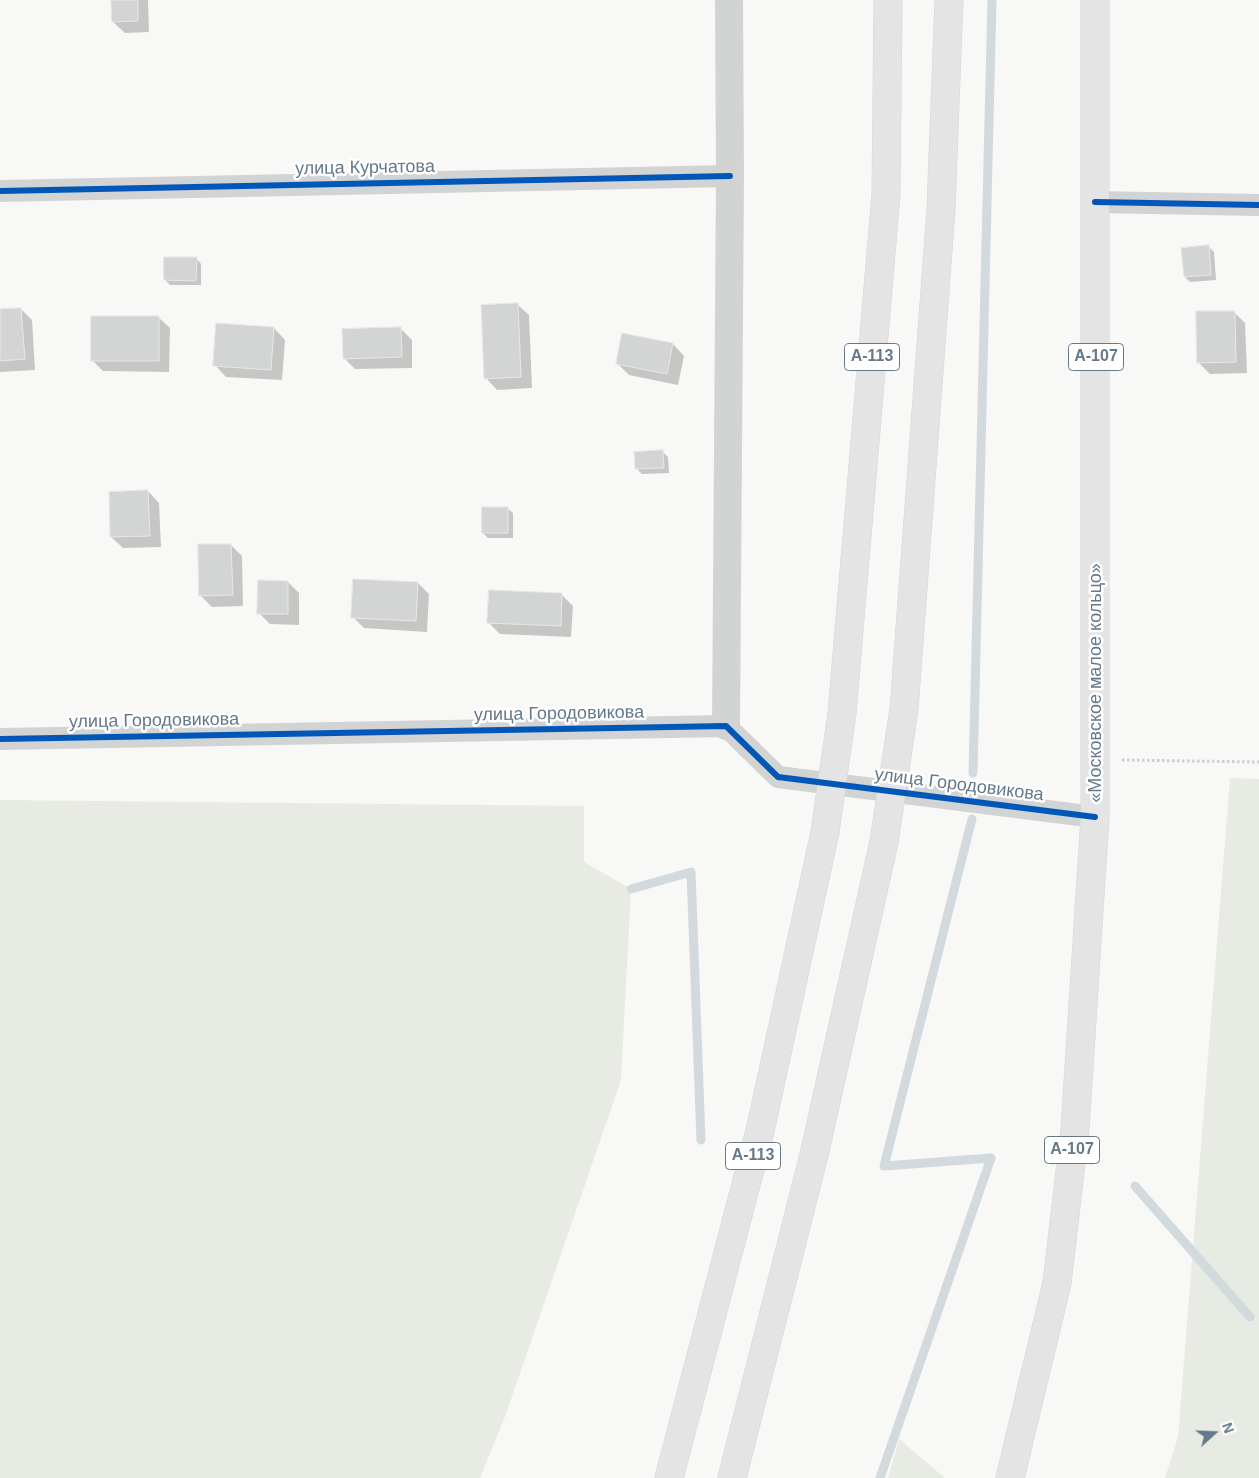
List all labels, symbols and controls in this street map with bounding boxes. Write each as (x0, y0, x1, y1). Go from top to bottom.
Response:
street label: улица Курчатова (295, 156, 435, 180)
road number: А-113 (844, 344, 900, 371)
road number: А-107 (1068, 344, 1124, 371)
street label: «Московское малое кольцо» (1085, 563, 1107, 803)
street label: улица Городовикова (474, 702, 644, 726)
street label: улица Городовикова (69, 709, 239, 733)
street label: улица Городовикова (873, 764, 1045, 806)
road number: А-107 (1044, 1136, 1100, 1164)
road number: А-113 (726, 1142, 780, 1170)
north arrow (1189, 1408, 1239, 1458)
text: N (1219, 1420, 1237, 1435)

